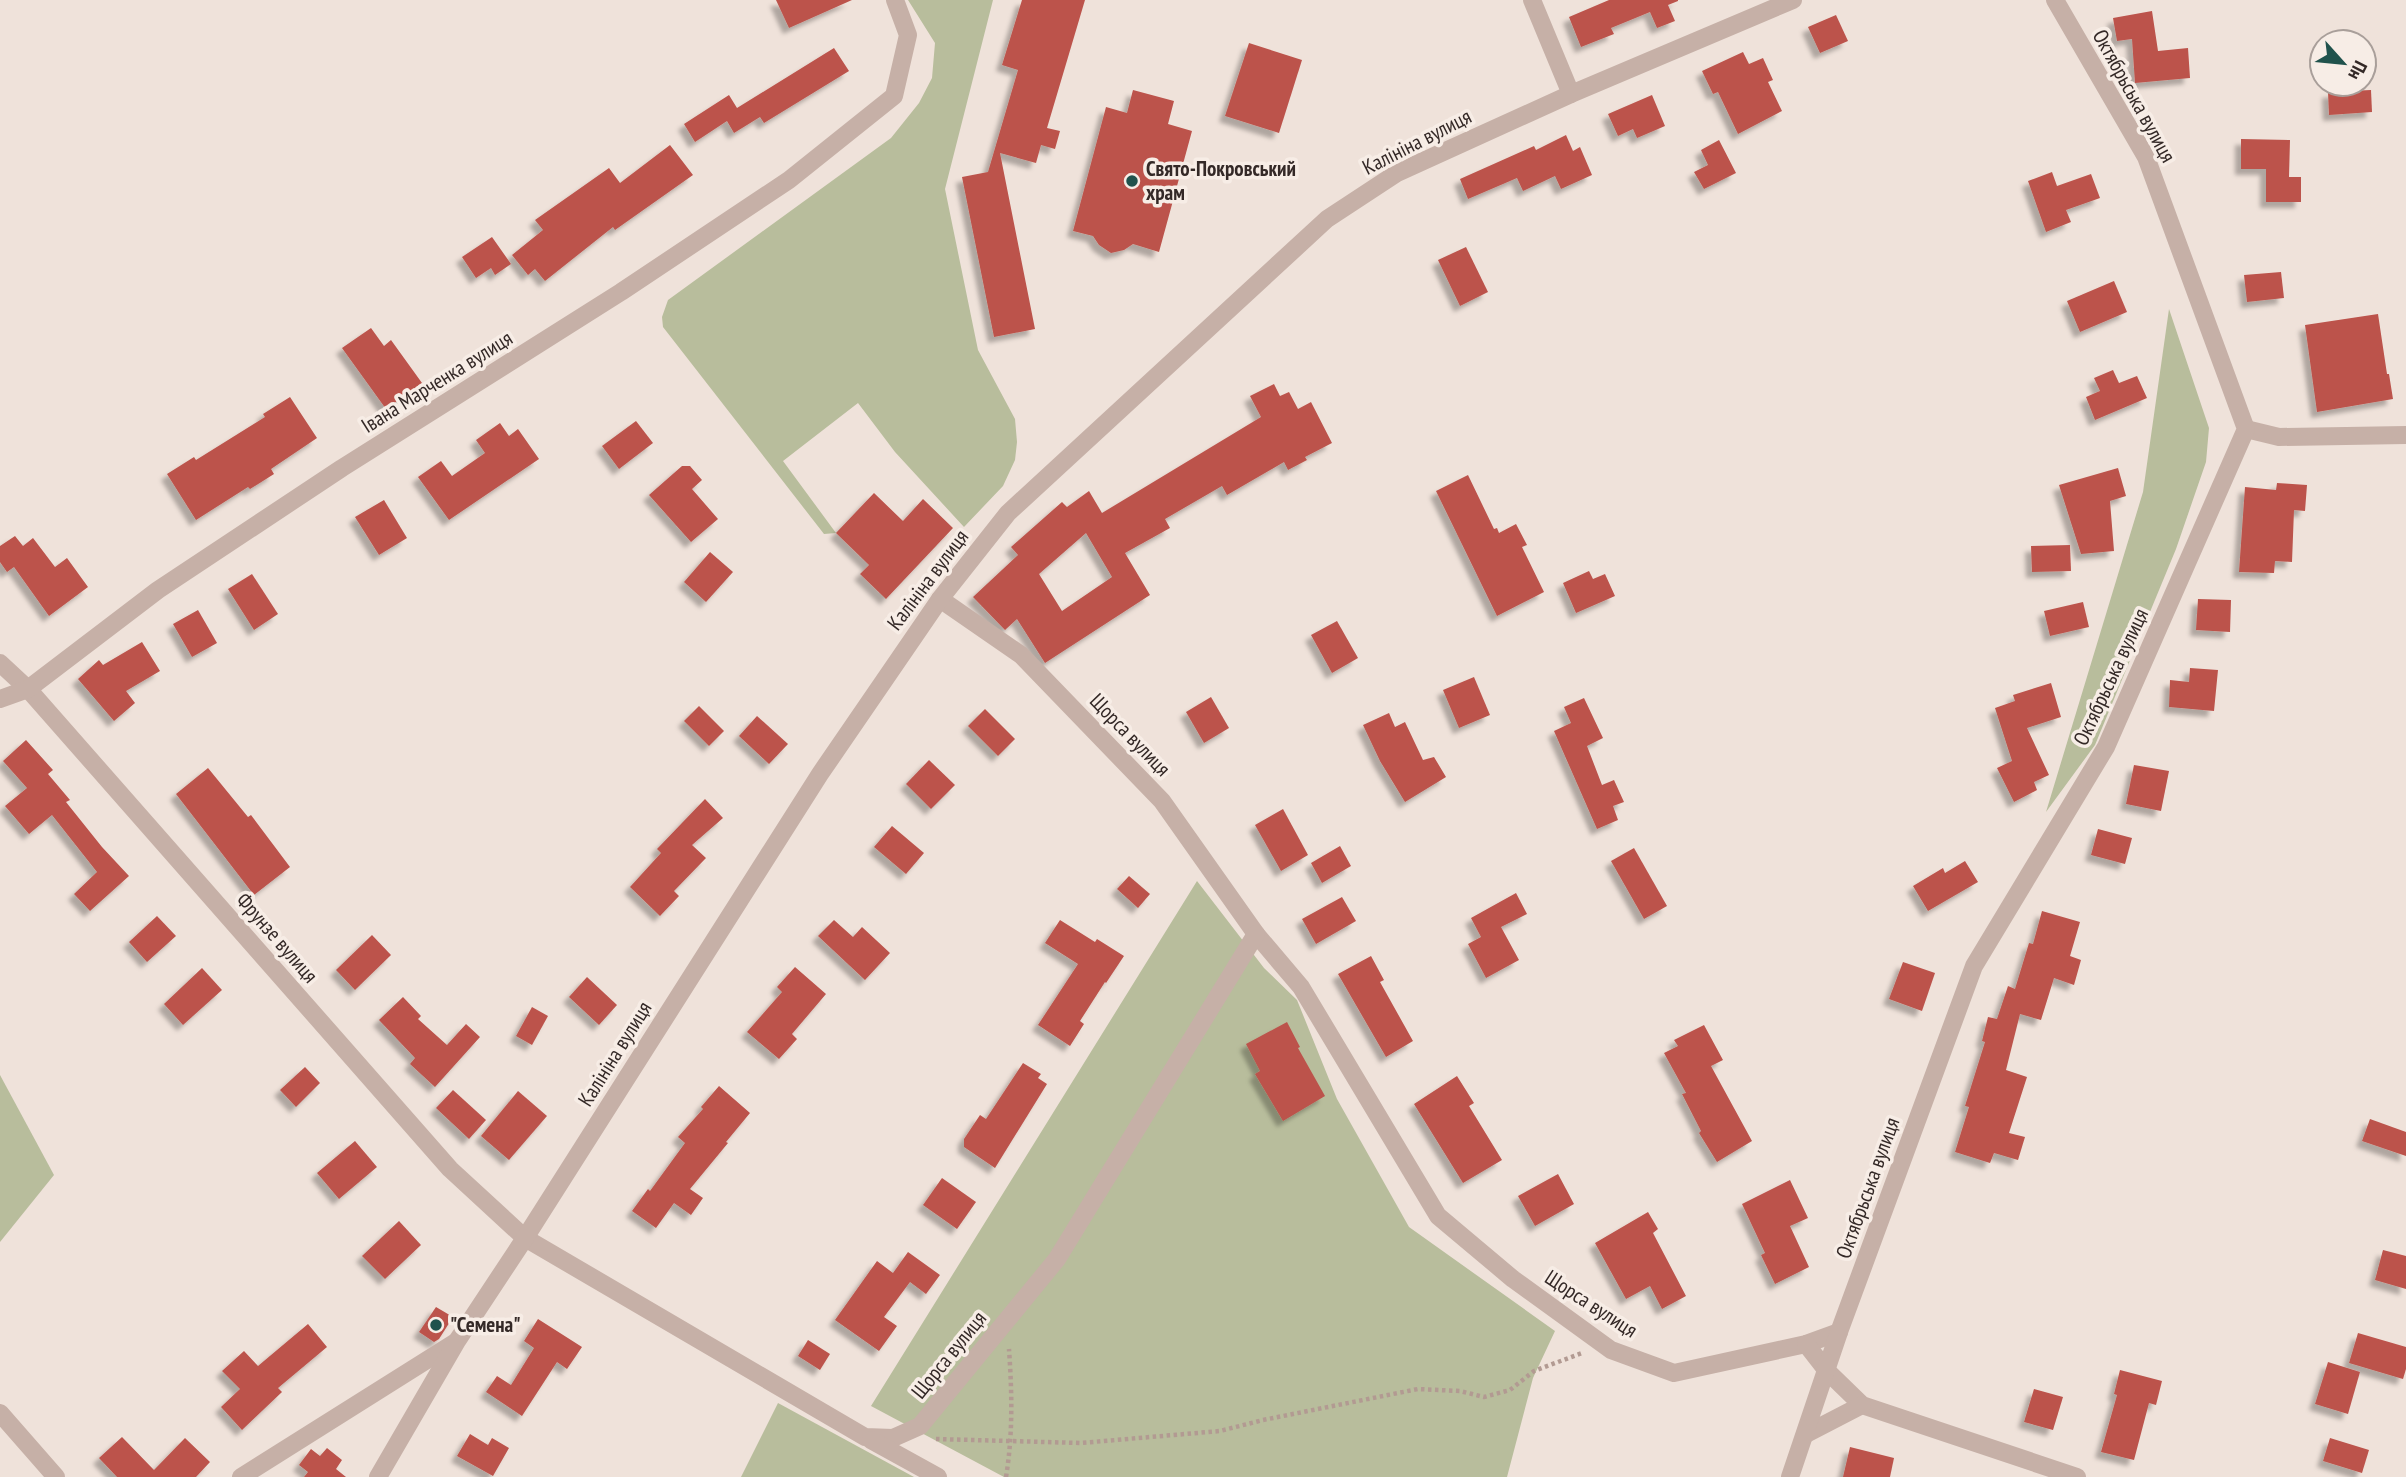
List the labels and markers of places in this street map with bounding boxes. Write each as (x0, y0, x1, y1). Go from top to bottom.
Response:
place label: Свято-Покровський храм (1146, 155, 1296, 206)
marker: Свято-Покровський храм (1124, 173, 1140, 189)
place label: "Семена" (450, 1311, 521, 1338)
marker: "Семена" (428, 1317, 444, 1333)

